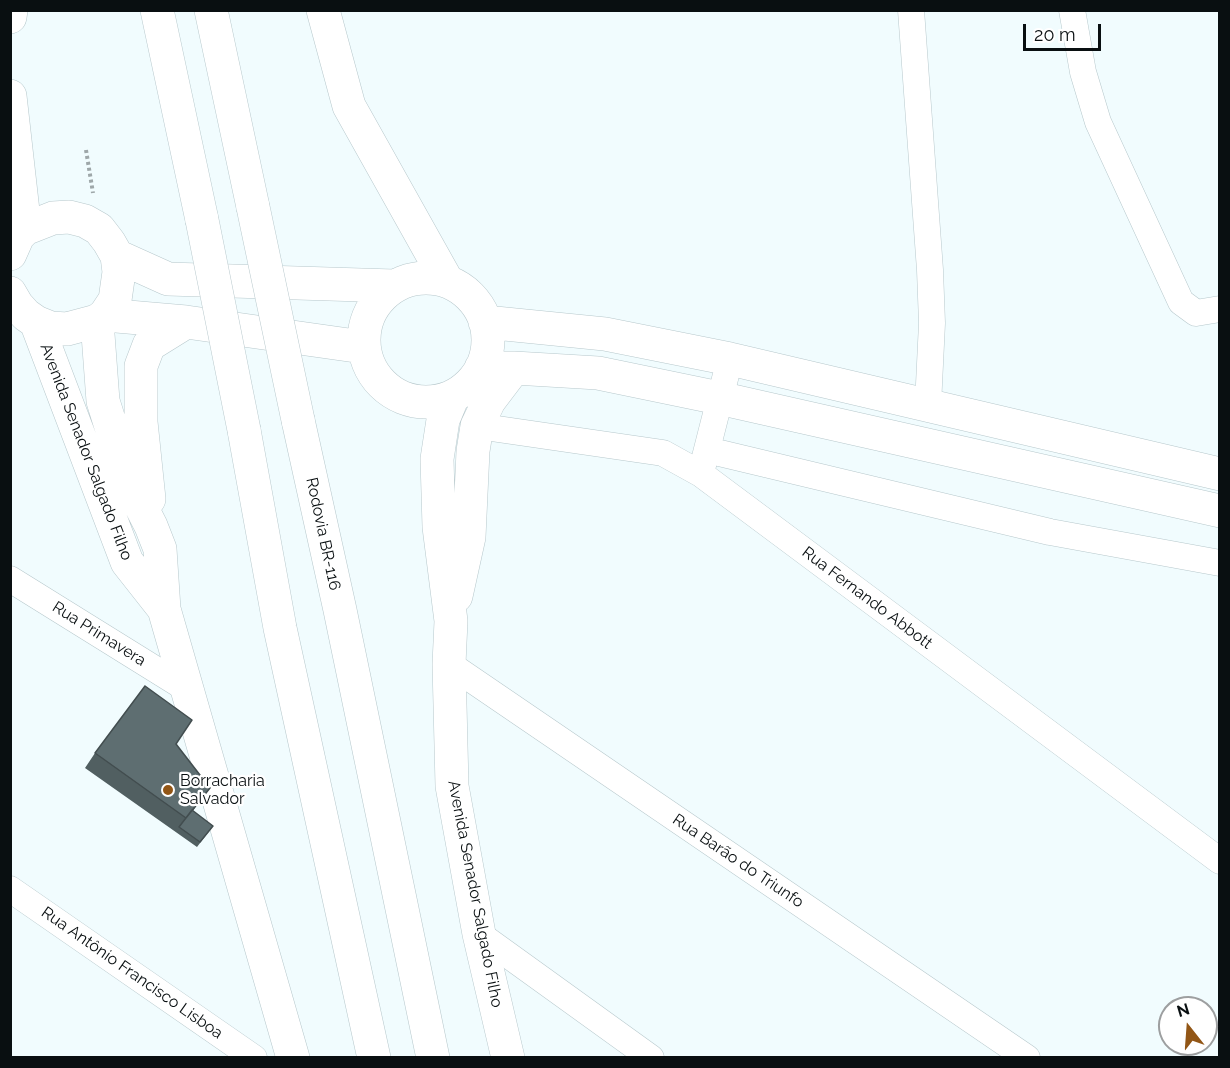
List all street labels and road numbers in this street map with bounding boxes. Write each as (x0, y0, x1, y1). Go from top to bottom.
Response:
street label: Avenida Senador Salgado Filho (36, 341, 136, 563)
street label: Rodovia BR-116 (302, 476, 344, 592)
street label: Rua Fernando Abbott (798, 543, 936, 653)
street label: Rua Primavera (49, 598, 149, 670)
street label: Avenida Senador Salgado Filho (444, 779, 506, 1009)
street label: Rua Barão do Triunfo (669, 810, 807, 912)
street label: Rua Antônio Francisco Lisboa (38, 903, 226, 1043)

